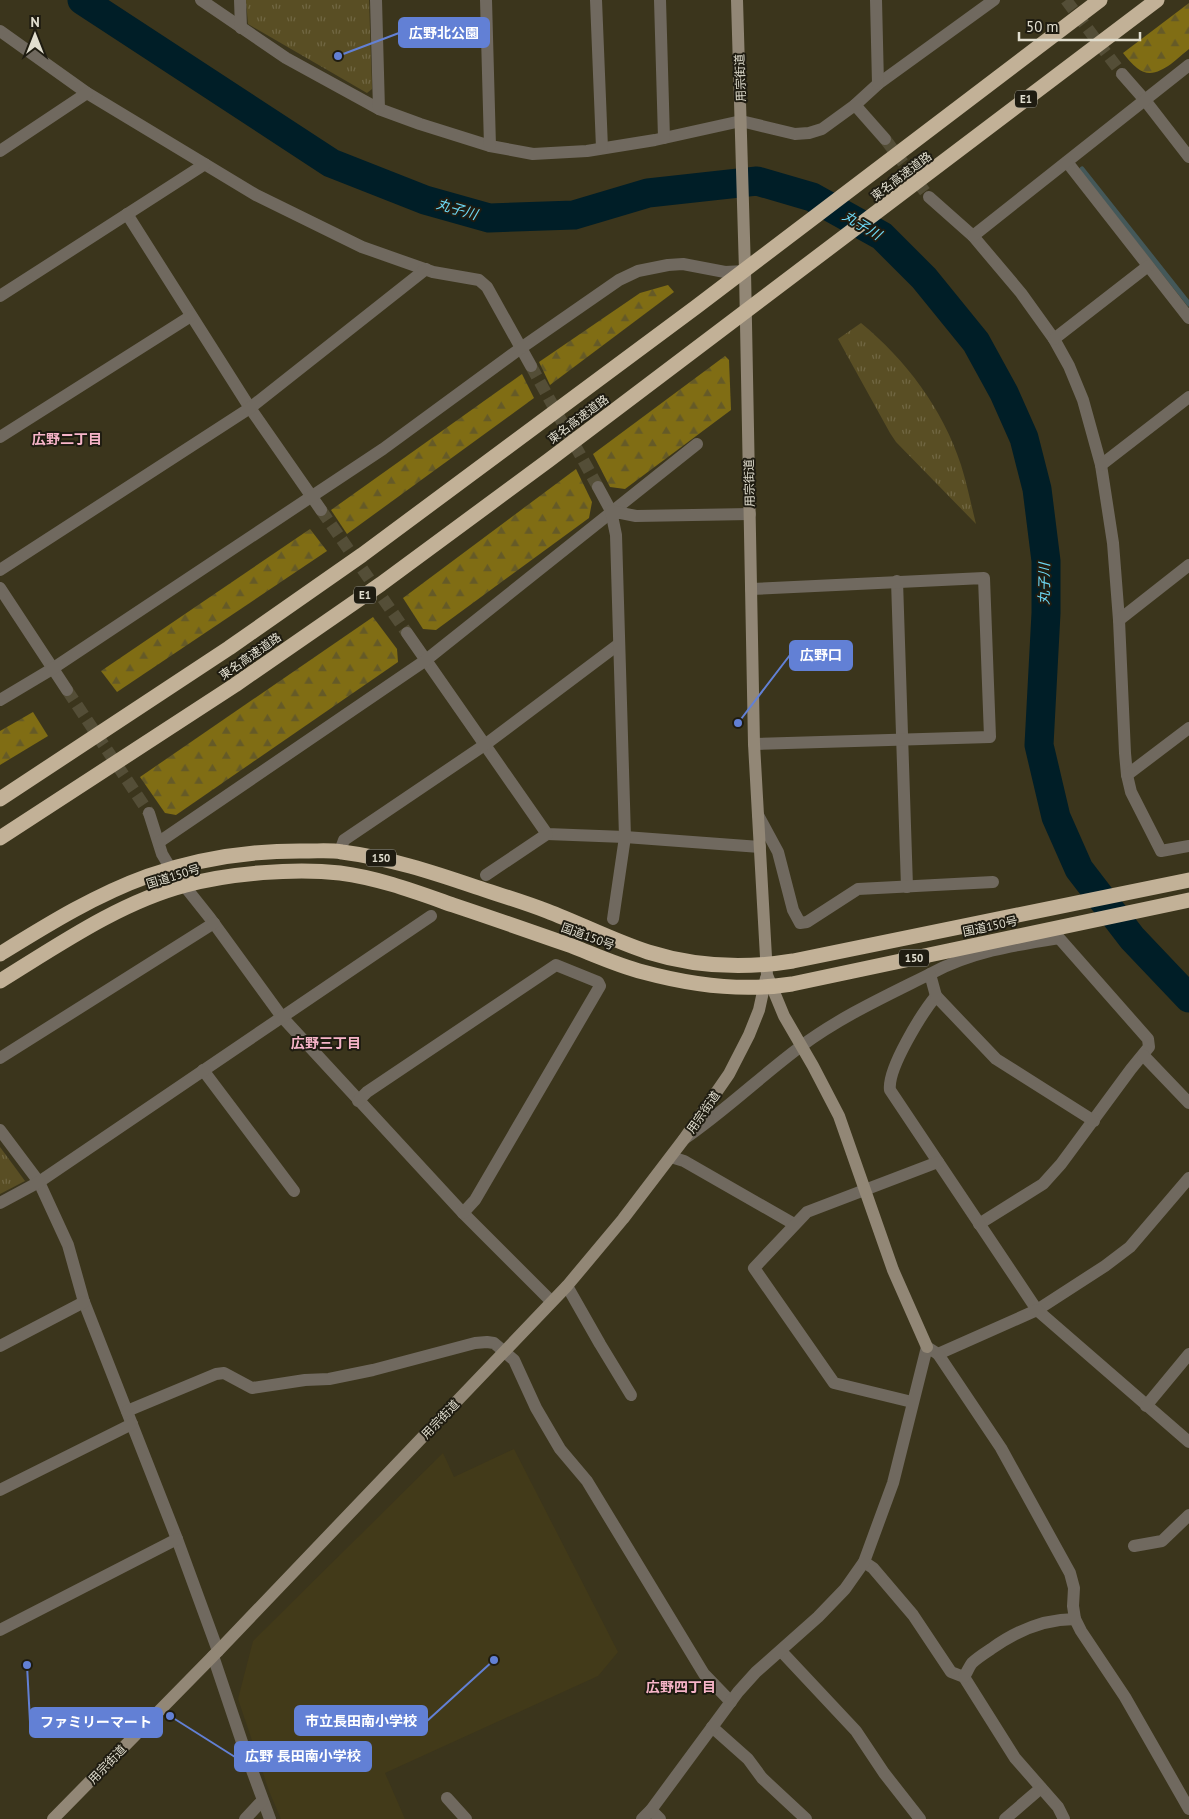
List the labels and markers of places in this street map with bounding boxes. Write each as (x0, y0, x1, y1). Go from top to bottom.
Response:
callout: 広野北公園 (399, 18, 489, 47)
callout: 広野口 (790, 641, 852, 670)
callout: 市立長田南小学校 (295, 1706, 427, 1735)
callout: ファミリーマート (30, 1708, 162, 1737)
callout: 広野 長田南小学校 (235, 1742, 371, 1771)

